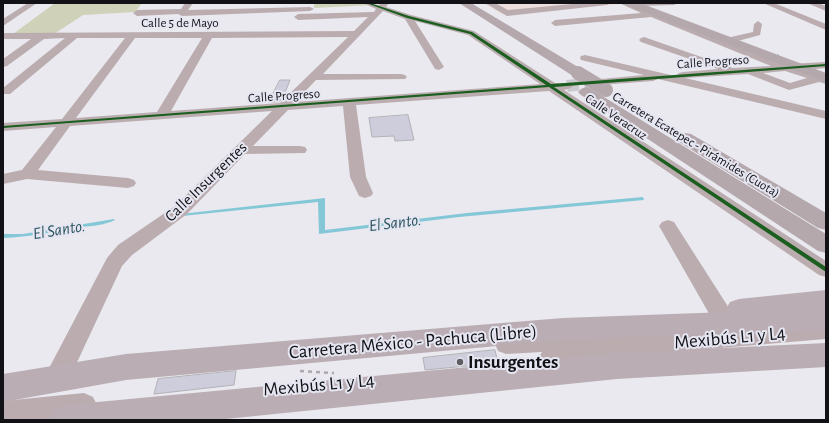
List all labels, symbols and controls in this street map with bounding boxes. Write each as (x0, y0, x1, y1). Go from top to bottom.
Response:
street label: Calle 5 de Mayo (141, 15, 219, 31)
street label: Calle Progreso (676, 52, 750, 72)
street label: Calle Progreso (247, 86, 321, 106)
street label: Carretera Ecatepec - Pirámides (Cuota) (610, 89, 782, 201)
street label: Calle Veracruz (582, 91, 650, 143)
street label: Calle Insurgentes (161, 138, 251, 226)
water label: El Santo. (368, 210, 422, 236)
water label: El Santo. (31, 216, 87, 244)
street label: Carretera México - Pachuca (Libre) (288, 320, 538, 364)
street label: Mexibús L1 y L4 (673, 322, 787, 354)
place label: Insurgentes (468, 351, 558, 373)
marker: Insurgentes (455, 357, 465, 367)
street label: Mexibús L1 y L4 (262, 369, 376, 401)

